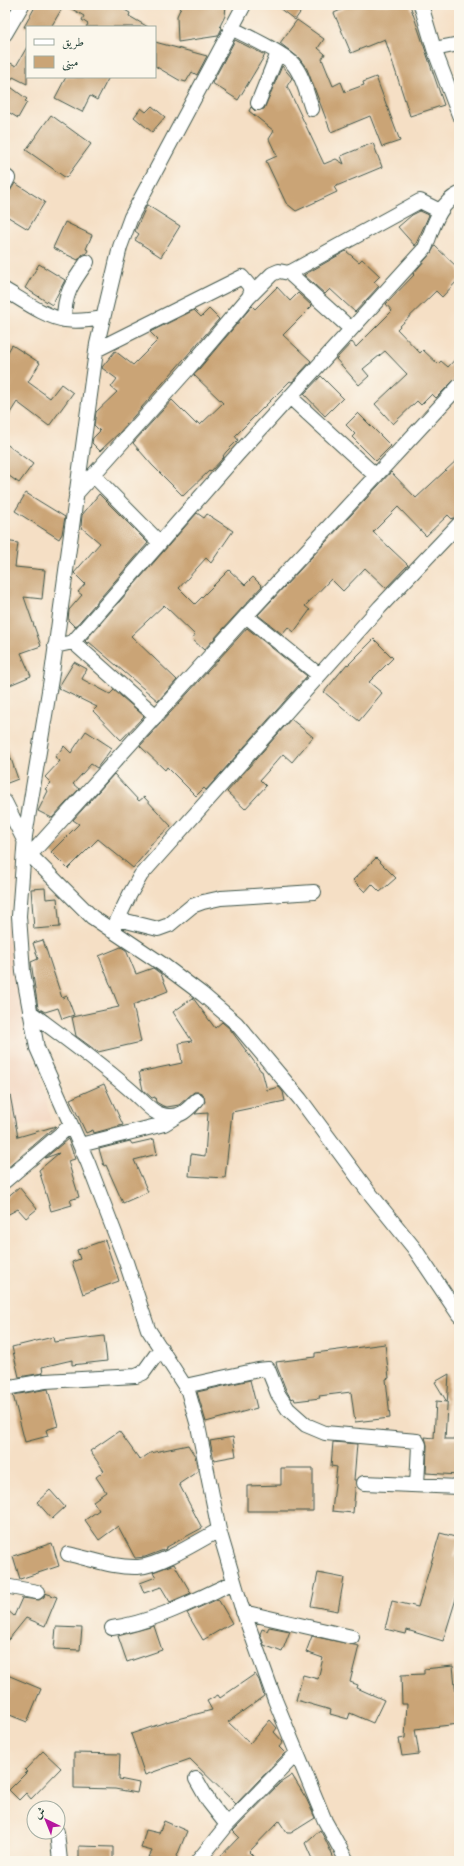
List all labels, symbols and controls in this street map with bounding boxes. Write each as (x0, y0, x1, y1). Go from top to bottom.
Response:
legend (26, 26, 156, 78)
text: طريق (62, 34, 84, 50)
text: مبنى (62, 54, 78, 71)
north arrow (26, 1800, 66, 1840)
text: ش (30, 1804, 49, 1822)

